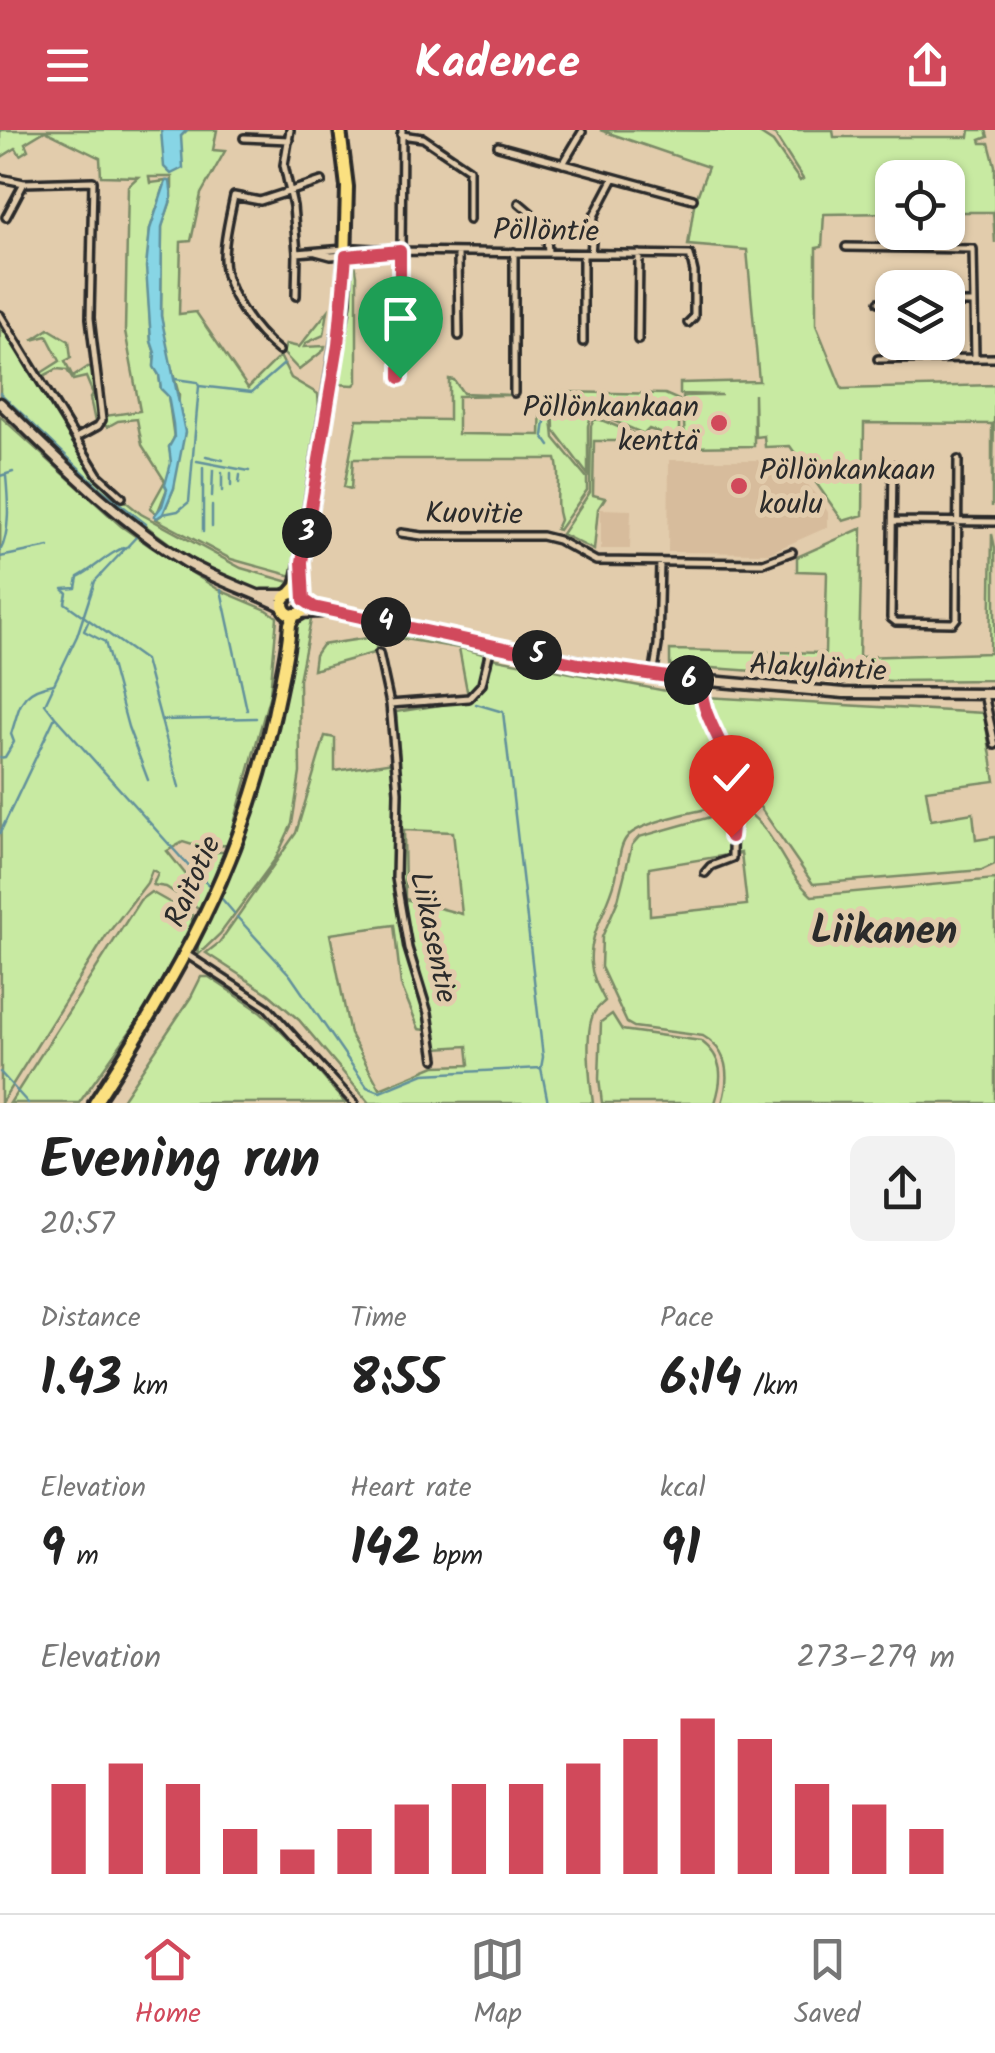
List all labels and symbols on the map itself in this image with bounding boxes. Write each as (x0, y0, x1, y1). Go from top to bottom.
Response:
street label: Pöllöntie (492, 207, 600, 257)
pin (358, 276, 443, 379)
place label: Pöllönkankaan kenttä (523, 384, 701, 466)
marker: Pöllönkankaan kenttä (708, 412, 730, 434)
place label: Pöllönkankaan koulu (759, 447, 935, 529)
marker: Pöllönkankaan koulu (728, 475, 750, 497)
street label: Kuovitie (425, 490, 523, 540)
pin: 3 (282, 508, 332, 558)
pin: 4 (361, 597, 411, 647)
pin: 5 (512, 630, 562, 680)
street label: Alakyläntie (748, 641, 888, 697)
pin: 6 (664, 655, 714, 705)
pin (689, 735, 774, 838)
street label: Raitotie (152, 828, 235, 936)
street label: Liikasentie (395, 867, 469, 1008)
district label: Liikanen (811, 900, 957, 964)

